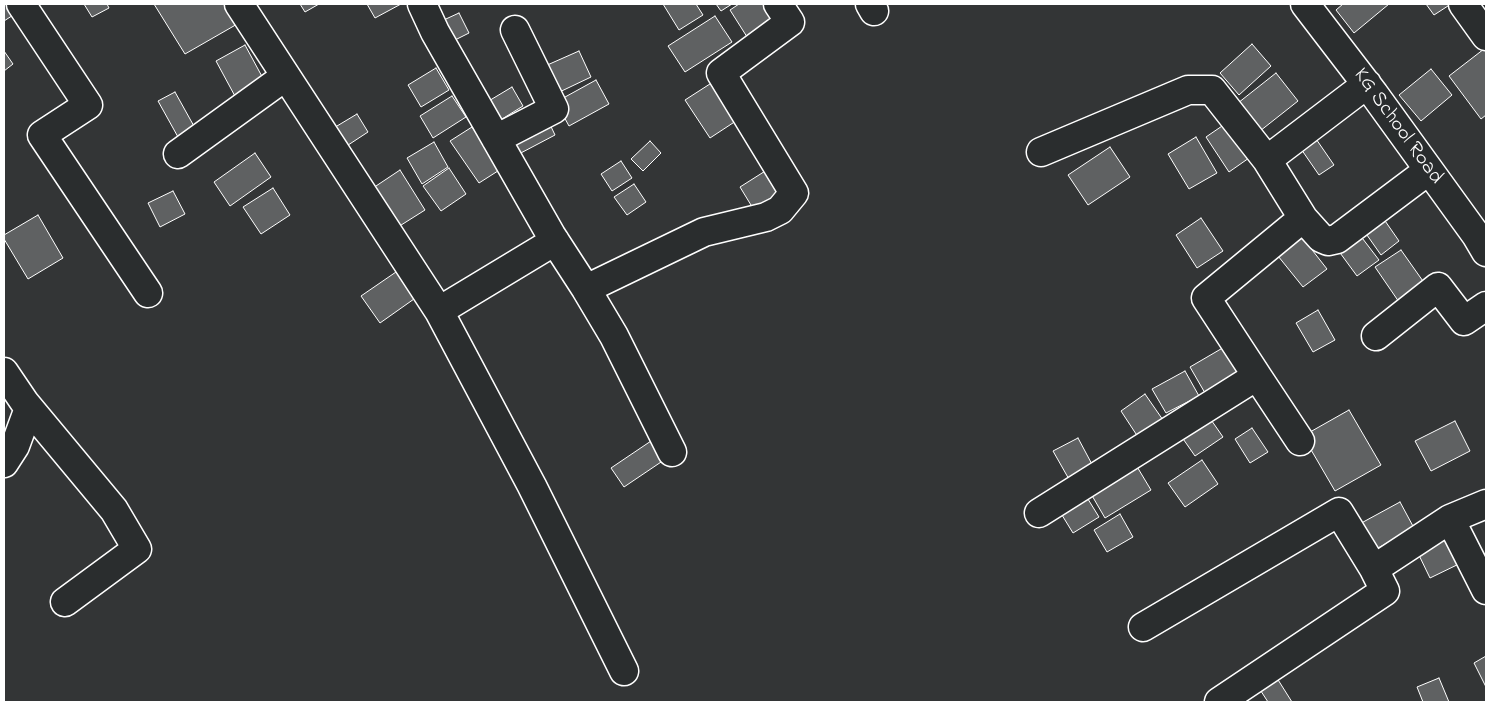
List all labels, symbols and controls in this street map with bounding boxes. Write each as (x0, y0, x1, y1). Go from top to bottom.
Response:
street label: KG School Road (1347, 64, 1447, 190)

